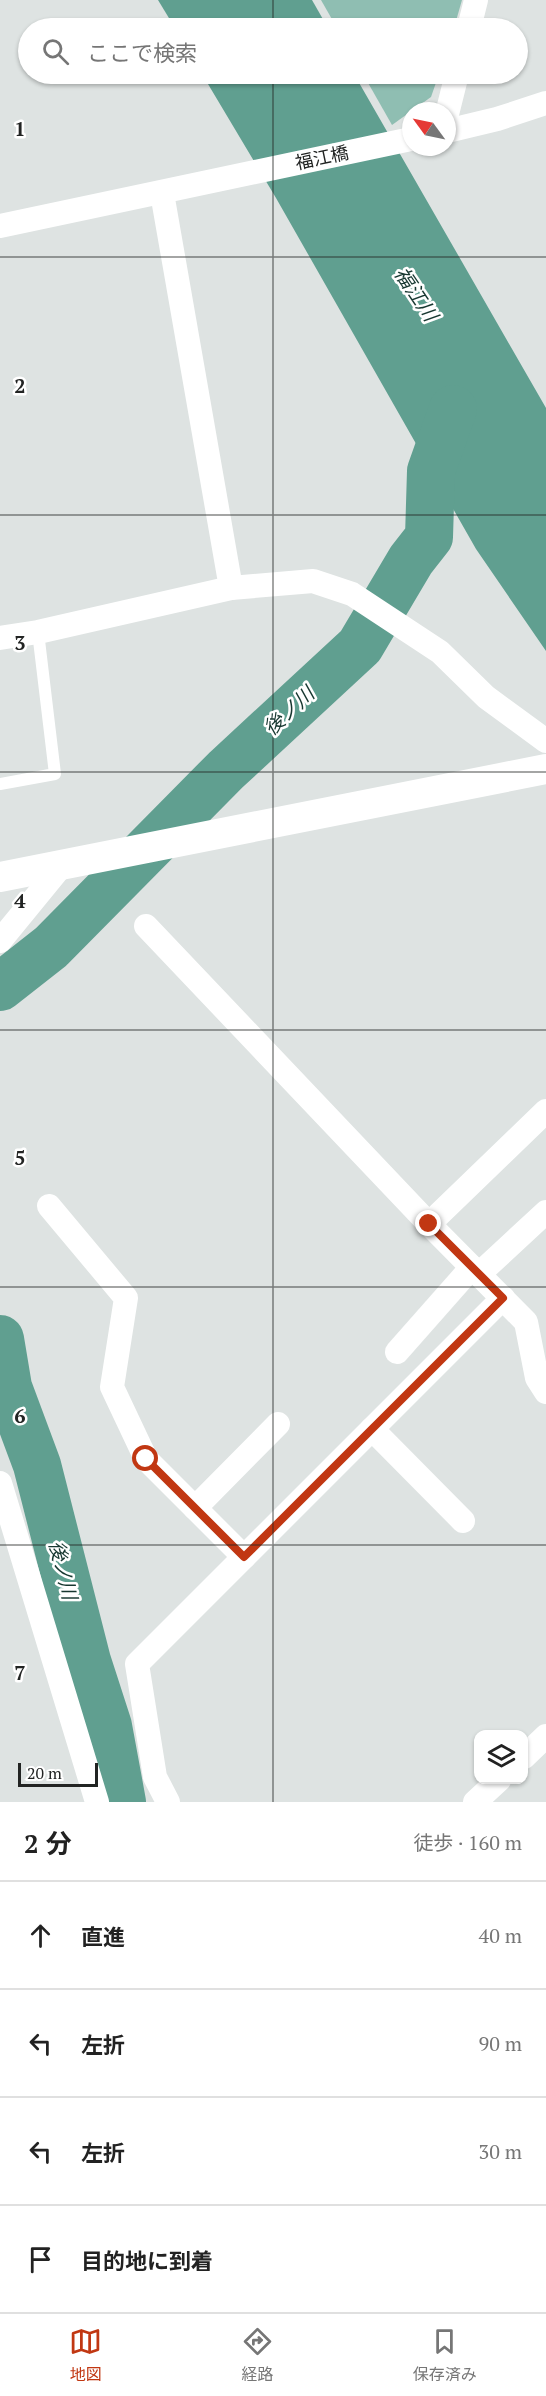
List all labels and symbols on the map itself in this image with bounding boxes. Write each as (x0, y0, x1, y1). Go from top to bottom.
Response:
north arrow (402, 102, 456, 156)
text: 1 (14, 115, 26, 142)
street label: 福江橋 (293, 140, 351, 174)
water label: 福江川 (388, 261, 446, 328)
text: 2 (14, 372, 26, 399)
text: 3 (14, 629, 26, 656)
water label: 後ノ川 (258, 679, 321, 741)
text: 4 (14, 887, 26, 914)
text: 5 (14, 1144, 26, 1171)
route end (415, 1210, 441, 1236)
text: 6 (14, 1402, 26, 1429)
route start (132, 1445, 158, 1471)
water label: 後ノ川 (43, 1538, 84, 1604)
text: 7 (14, 1659, 26, 1686)
scale bar (18, 1760, 98, 1788)

